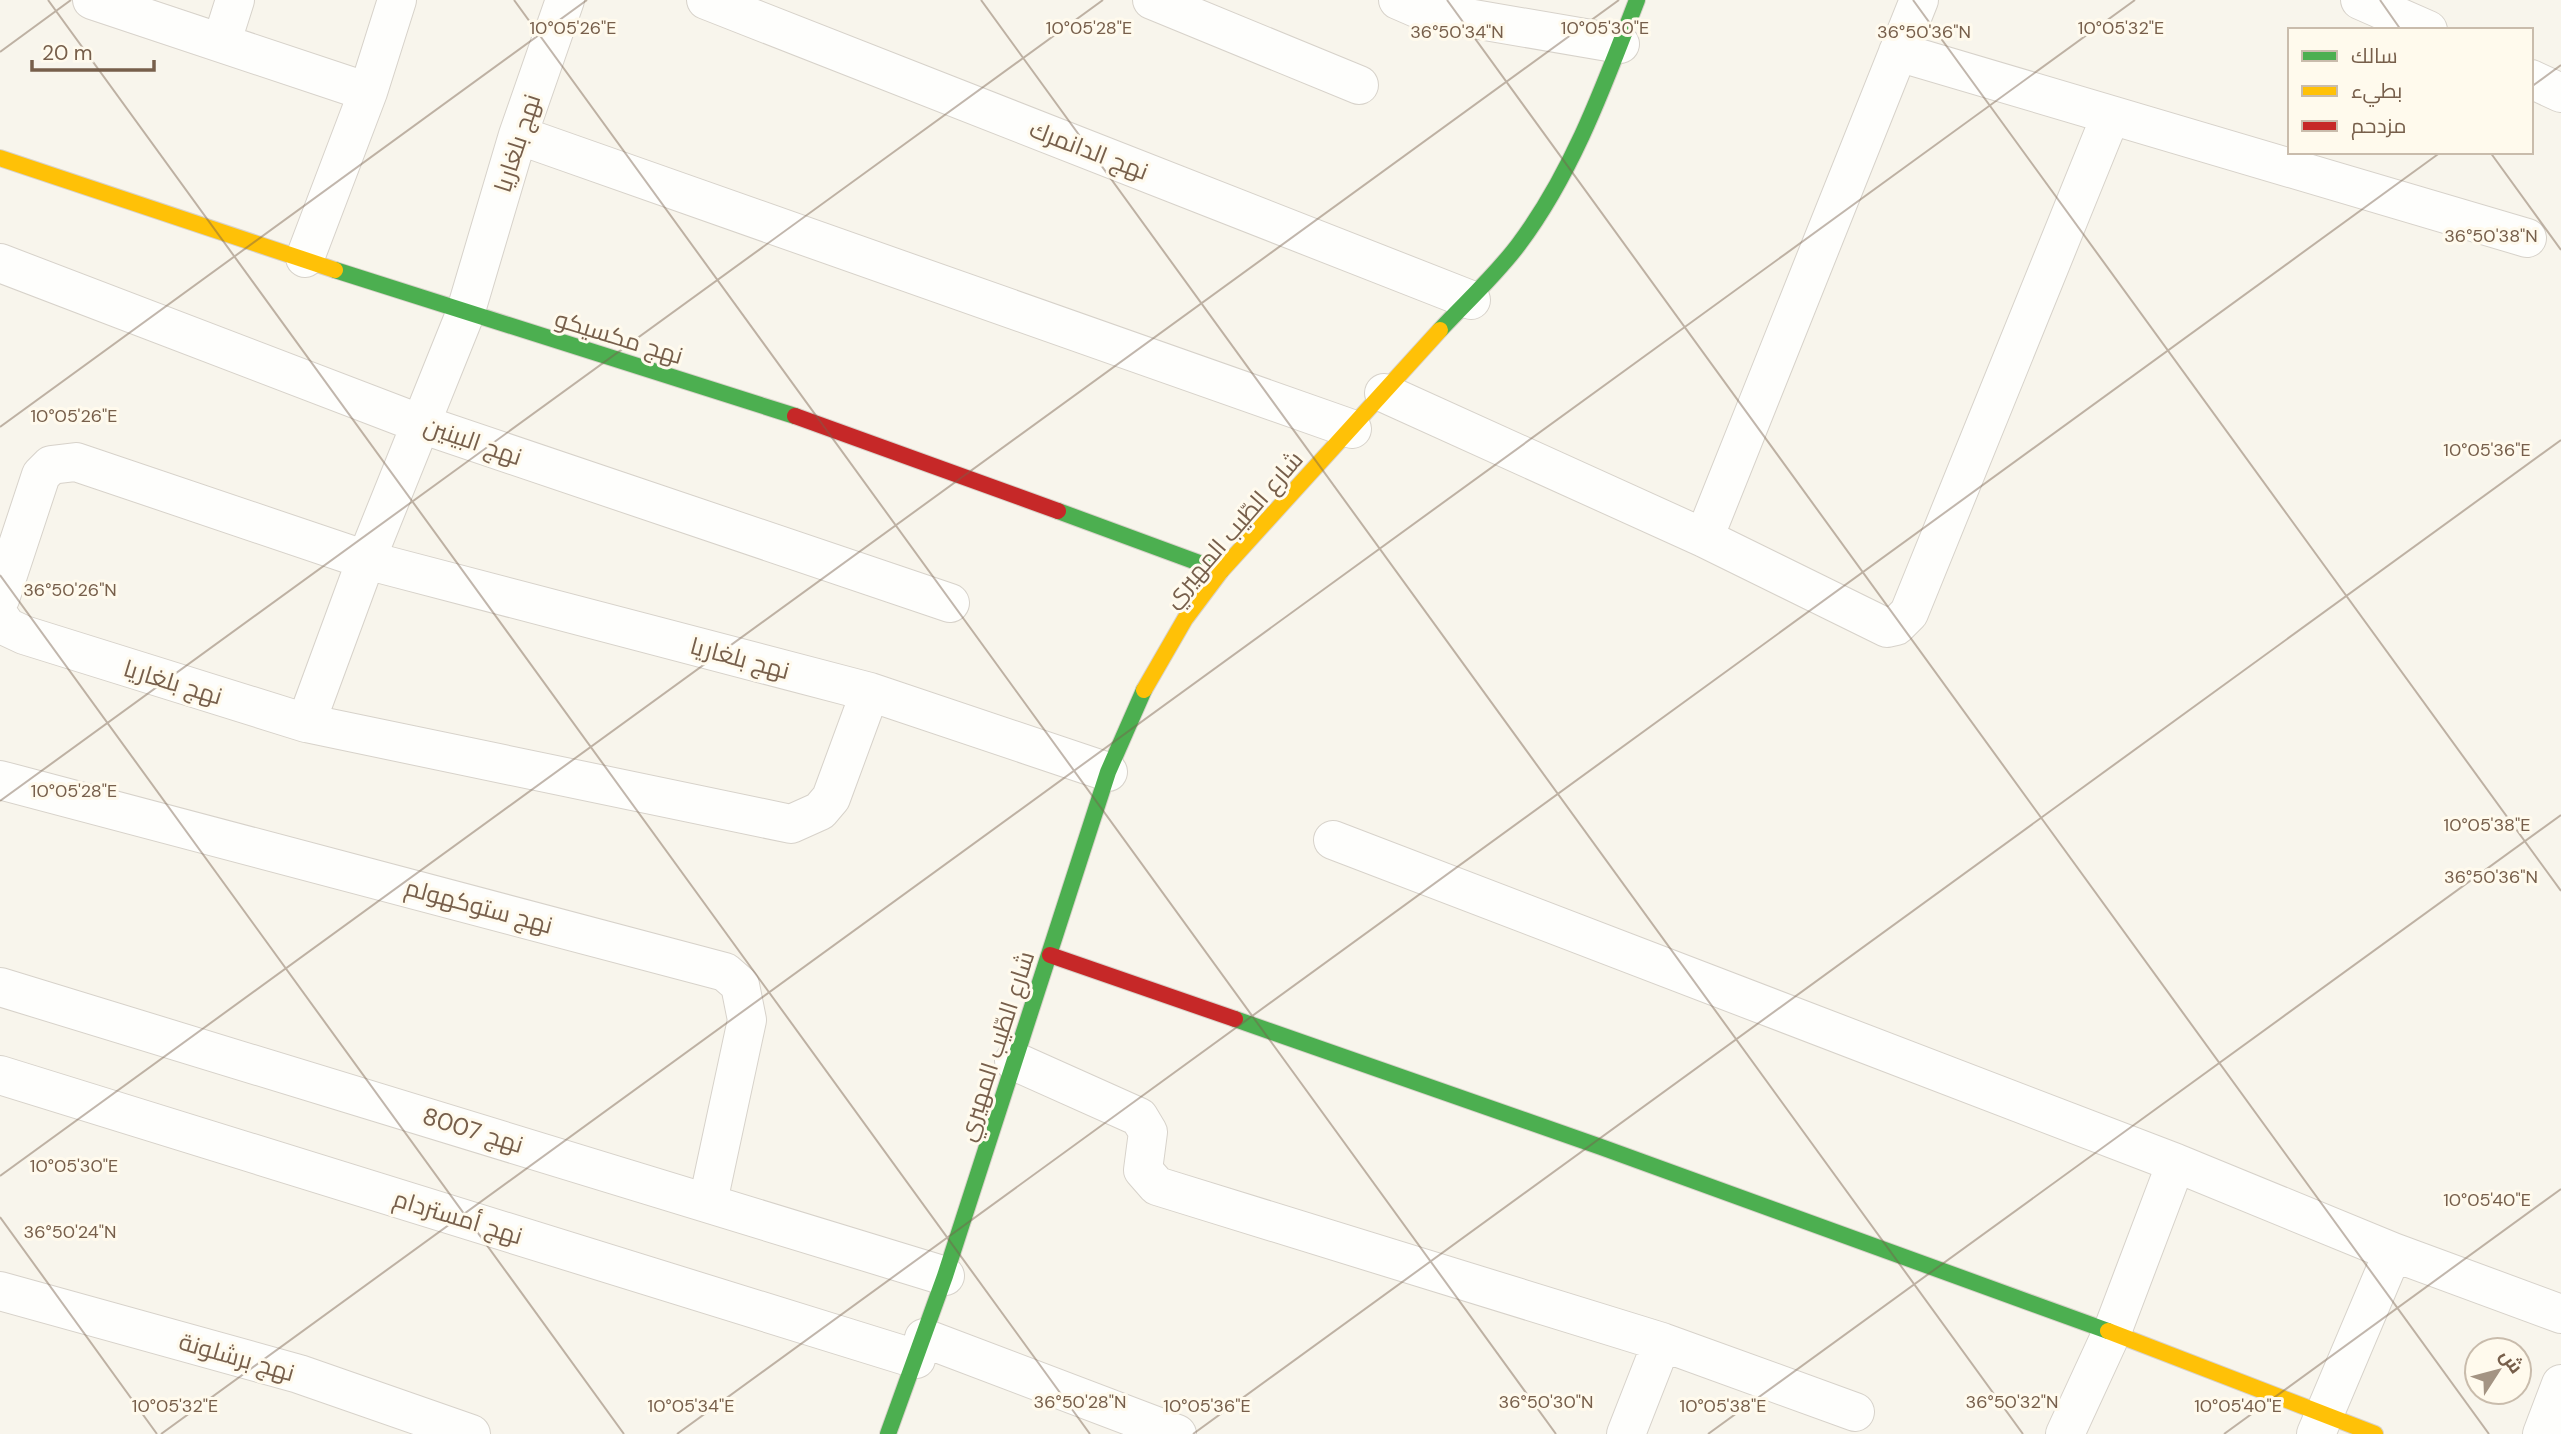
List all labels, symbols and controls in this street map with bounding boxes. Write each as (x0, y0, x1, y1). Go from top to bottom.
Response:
text: 10°05'26"E (529, 16, 617, 40)
text: 10°05'28"E (1046, 16, 1132, 40)
text: 10°05'30"E (1561, 16, 1649, 40)
text: 10°05'32"E (2078, 16, 2164, 40)
text: 36°50'34"N (1410, 20, 1504, 44)
text: 36°50'36"N (1877, 20, 1971, 44)
scale bar (32, 28, 154, 72)
legend (2288, 28, 2533, 154)
text: 20 m (42, 39, 93, 67)
text: سالك (2351, 42, 2398, 70)
text: بطيء (2351, 77, 2402, 107)
street label: نهج بلغاريا (487, 90, 548, 196)
text: مزدحم (2351, 112, 2406, 140)
street label: نهج الدانمرك (1025, 113, 1153, 188)
text: 36°50'38"N (2444, 224, 2538, 248)
street label: نهج مكسيكو (551, 303, 687, 372)
text: 10°05'26"E (30, 404, 118, 428)
street label: نهج البينين (420, 410, 526, 473)
text: 10°05'36"E (2443, 438, 2531, 462)
street label: شارع الطّيب المهيري (1156, 444, 1312, 616)
text: 36°50'26"N (23, 578, 117, 602)
street label: نهج بلغاريا (687, 630, 793, 687)
street label: نهج بلغاريا (120, 652, 226, 713)
text: 10°05'28"E (31, 779, 117, 803)
text: 10°05'38"E (2444, 813, 2530, 837)
text: 36°50'36"N (2444, 865, 2538, 889)
street label: نهج ستوكهولم (402, 871, 556, 942)
street label: شارع الطّيب المهيري (951, 947, 1044, 1146)
street label: نهج 8007 (419, 1100, 527, 1161)
text: 10°05'30"E (30, 1154, 118, 1178)
street label: نهج أمستردام (389, 1183, 526, 1252)
text: 10°05'40"E (2443, 1188, 2531, 1212)
text: 36°50'24"N (24, 1220, 116, 1244)
street label: نهج برشلونة (175, 1326, 298, 1389)
north arrow (2463, 1336, 2533, 1406)
text: ش (2494, 1344, 2529, 1379)
text: 36°50'28"N (1034, 1390, 1126, 1414)
text: 36°50'30"N (1499, 1390, 1593, 1414)
text: 36°50'32"N (1966, 1390, 2058, 1414)
text: 10°05'32"E (132, 1394, 218, 1418)
text: 10°05'34"E (648, 1394, 734, 1418)
text: 10°05'36"E (1163, 1394, 1251, 1418)
text: 10°05'38"E (1680, 1394, 1766, 1418)
text: 10°05'40"E (2194, 1394, 2282, 1418)

